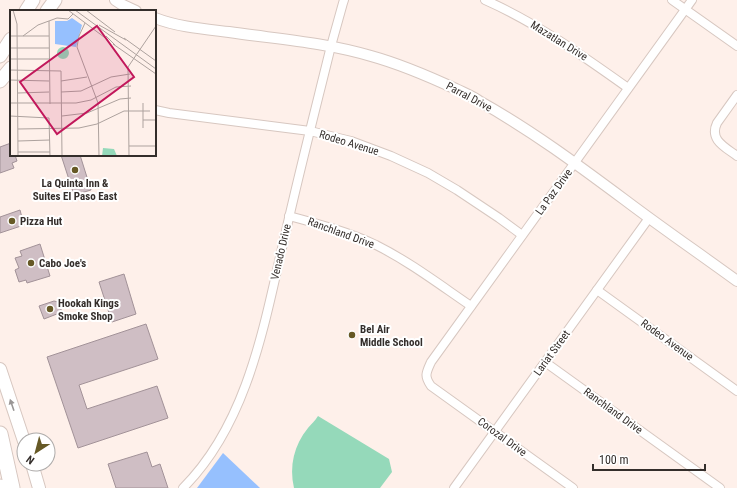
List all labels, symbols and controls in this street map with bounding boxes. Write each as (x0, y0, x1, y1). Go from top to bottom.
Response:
inset map (10, 10, 156, 156)
street label: Mazatlan Drive (528, 18, 590, 64)
street label: Parral Drive (444, 80, 494, 114)
street label: Rodeo Avenue (318, 128, 380, 158)
marker: La Quinta Inn & Suites El Paso East (70, 165, 80, 175)
street label: La Paz Drive (533, 166, 575, 218)
place label: La Quinta Inn & Suites El Paso East (33, 177, 118, 203)
place label: Pizza Hut (20, 215, 63, 228)
street label: Ranchland Drive (306, 215, 376, 251)
marker: Pizza Hut (7, 216, 17, 226)
street label: Venado Drive (268, 223, 294, 281)
place label: Cabo Joe's (39, 257, 86, 270)
marker: Cabo Joe's (26, 258, 36, 268)
place label: Hookah Kings Smoke Shop (58, 297, 119, 323)
marker: Hookah Kings Smoke Shop (45, 304, 55, 314)
street label: Rodeo Avenue (638, 317, 696, 363)
place label: Bel Air Middle School (360, 323, 423, 349)
street label: Lariat Street (531, 328, 573, 378)
marker: Bel Air Middle School (347, 330, 357, 340)
street label: Ranchland Drive (581, 385, 645, 437)
one-way arrow (9, 399, 15, 411)
street label: Corozal Drive (475, 415, 529, 459)
north arrow (16, 432, 56, 472)
scale bar (593, 446, 705, 472)
text: N (24, 452, 37, 467)
text: 100 m (599, 453, 629, 467)

